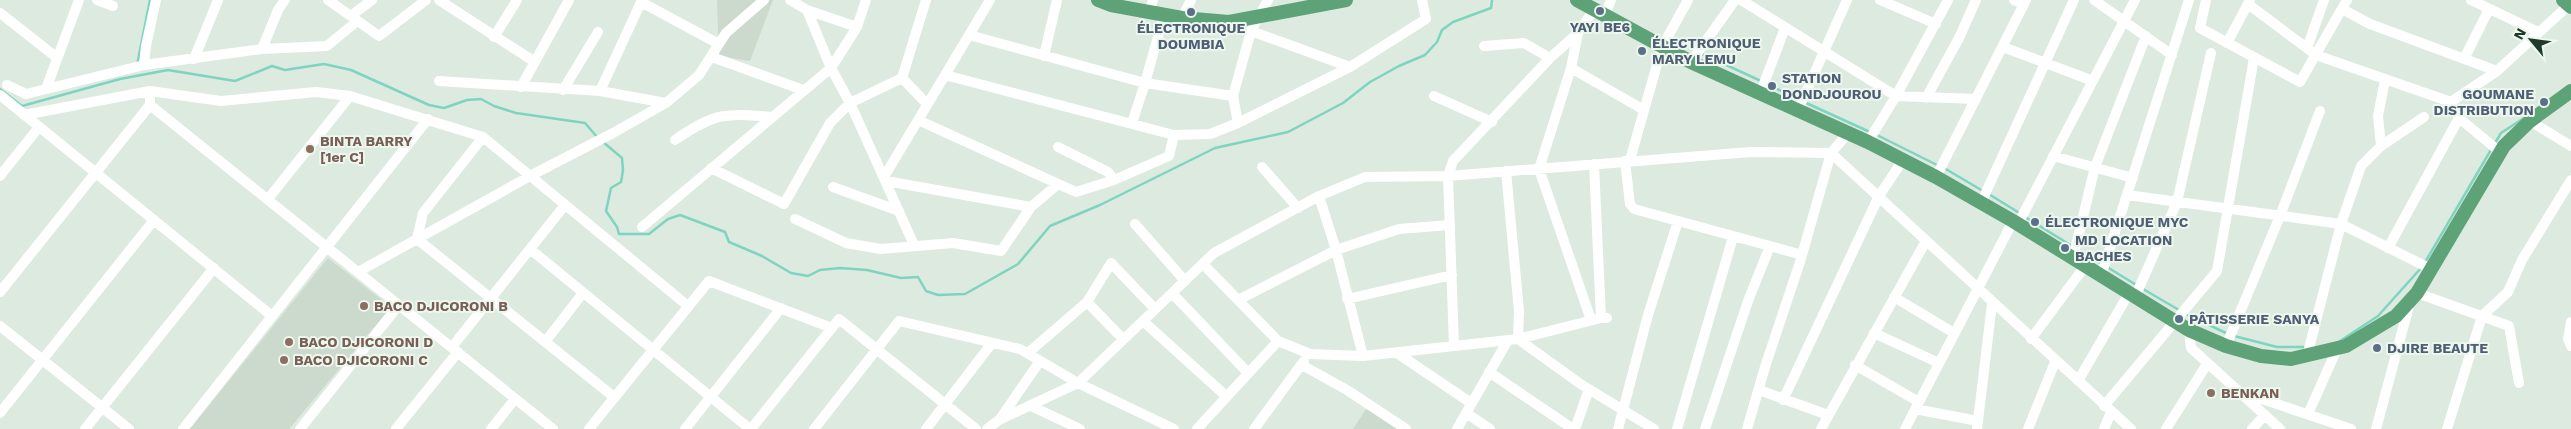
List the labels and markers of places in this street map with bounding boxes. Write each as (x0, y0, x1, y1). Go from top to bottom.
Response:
marker: YAYI BE6 (1594, 5, 1606, 17)
marker: ÉLECTRONIQUE DOUMBIA (1185, 6, 1197, 18)
place label: YAYI BE6 (1570, 19, 1631, 35)
place label: ÉLECTRONIQUE DOUMBIA (1137, 20, 1245, 52)
place label: ÉLECTRONIQUE MARY LEMU (1652, 35, 1761, 67)
marker: ÉLECTRONIQUE MARY LEMU (1636, 45, 1648, 57)
place label: STATION DONDJOUROU (1782, 70, 1882, 102)
marker: STATION DONDJOUROU (1766, 80, 1778, 92)
place label: GOUMANE DISTRIBUTION (2434, 86, 2534, 118)
marker: GOUMANE DISTRIBUTION (2538, 96, 2550, 108)
place label: BINTA BARRY [1er C] (320, 133, 413, 165)
marker: BINTA BARRY [1er C] (304, 143, 316, 155)
place label: ÉLECTRONIQUE MYC (2045, 214, 2189, 230)
marker: ÉLECTRONIQUE MYC (2029, 216, 2041, 228)
place label: MD LOCATION BACHES (2075, 232, 2172, 264)
marker: MD LOCATION BACHES (2059, 242, 2071, 254)
place label: BACO DJICORONI B (374, 298, 508, 314)
marker: BACO DJICORONI B (358, 300, 370, 312)
place label: PÂTISSERIE SANYA (2189, 311, 2320, 327)
marker: PÂTISSERIE SANYA (2173, 313, 2185, 325)
place label: BACO DJICORONI D (299, 334, 433, 350)
marker: BACO DJICORONI D (283, 336, 295, 348)
place label: DJIRE BEAUTE (2387, 340, 2488, 356)
marker: DJIRE BEAUTE (2371, 342, 2383, 354)
place label: BACO DJICORONI C (294, 352, 428, 368)
marker: BACO DJICORONI C (278, 354, 290, 366)
place label: BENKAN (2221, 385, 2279, 401)
marker: BENKAN (2205, 387, 2217, 399)

